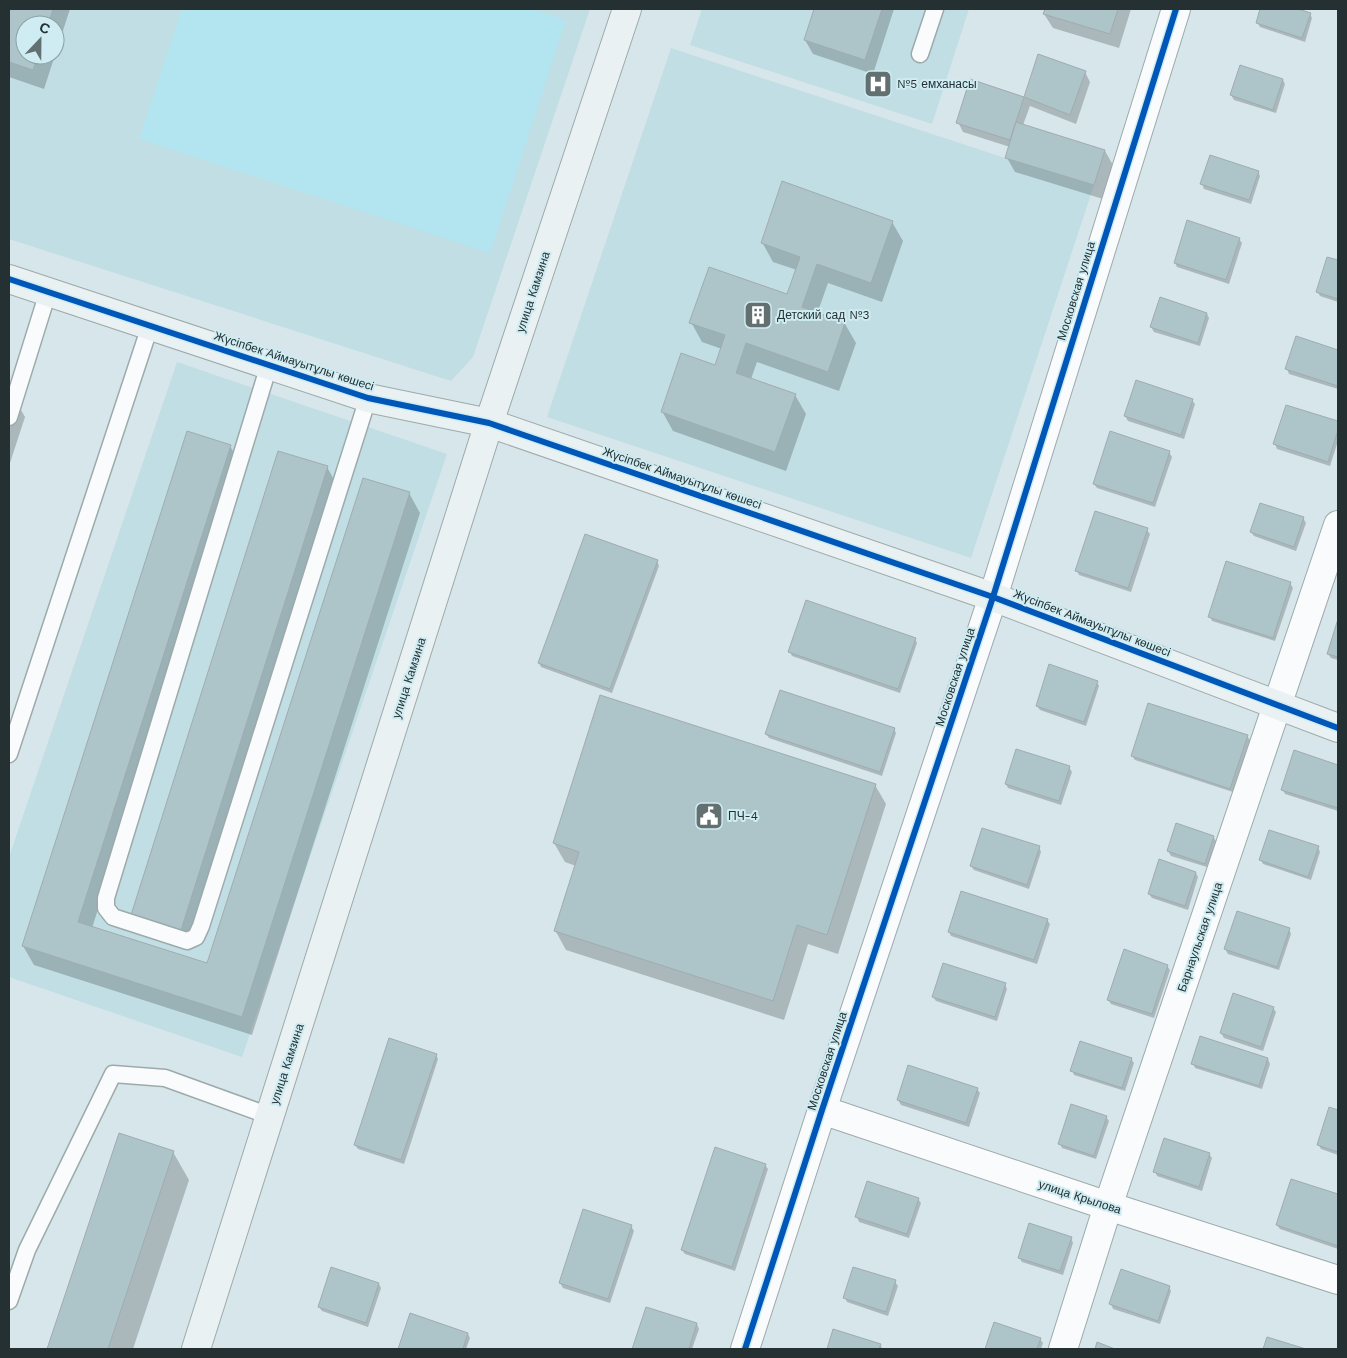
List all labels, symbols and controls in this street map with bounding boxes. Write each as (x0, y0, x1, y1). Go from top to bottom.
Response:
north arrow (15, 15, 65, 65)
text: С (37, 19, 53, 37)
hospital icon: №5 емханасы (863, 69, 893, 99)
place label: №5 емханасы (897, 77, 977, 91)
street label: Московская улица (1054, 239, 1098, 342)
street label: улица Камзина (513, 249, 553, 334)
building icon: Детский сад №3 (743, 300, 773, 330)
place label: Детский сад №3 (777, 308, 869, 322)
street label: Жүсіпбек Аймауытұлы көшесі (212, 329, 376, 393)
street label: Жүсіпбек Аймауытұлы көшесі (601, 444, 763, 512)
street label: Жүсіпбек Аймауытұлы көшесі (1011, 586, 1173, 660)
street label: Московская улица (932, 626, 978, 728)
street label: улица Камзина (389, 635, 429, 720)
public building icon: ПЧ-4 (694, 801, 724, 831)
place label: ПЧ-4 (728, 809, 758, 823)
street label: Барнаульская улица (1175, 880, 1225, 994)
street label: Московская улица (804, 1010, 850, 1112)
street label: улица Камзина (267, 1021, 307, 1106)
street label: улица Крылова (1037, 1177, 1123, 1217)

